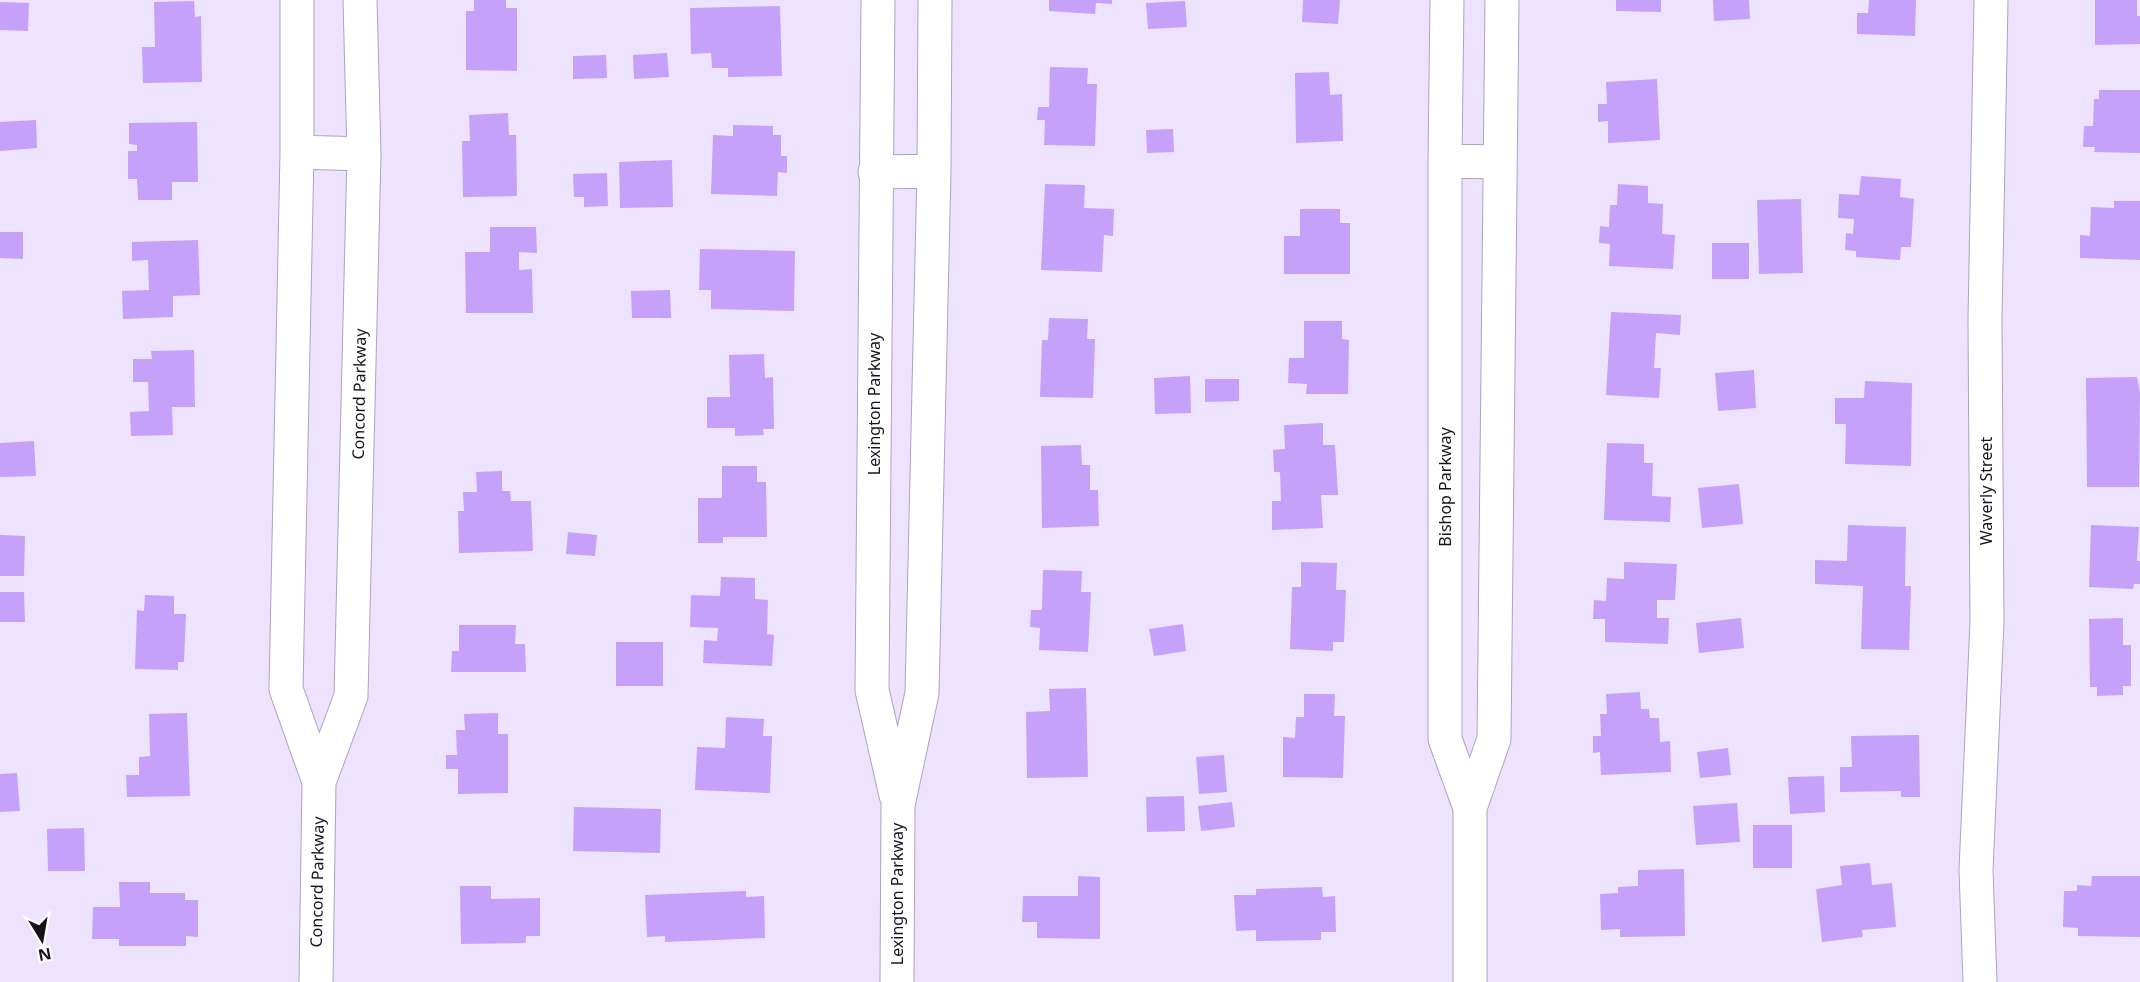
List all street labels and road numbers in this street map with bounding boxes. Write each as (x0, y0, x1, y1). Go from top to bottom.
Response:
street label: Concord Parkway (347, 328, 371, 460)
street label: Lexington Parkway (863, 332, 885, 475)
street label: Bishop Parkway (1434, 427, 1456, 547)
street label: Waverly Street (1975, 437, 1997, 545)
street label: Concord Parkway (305, 816, 329, 948)
street label: Lexington Parkway (886, 822, 908, 965)

